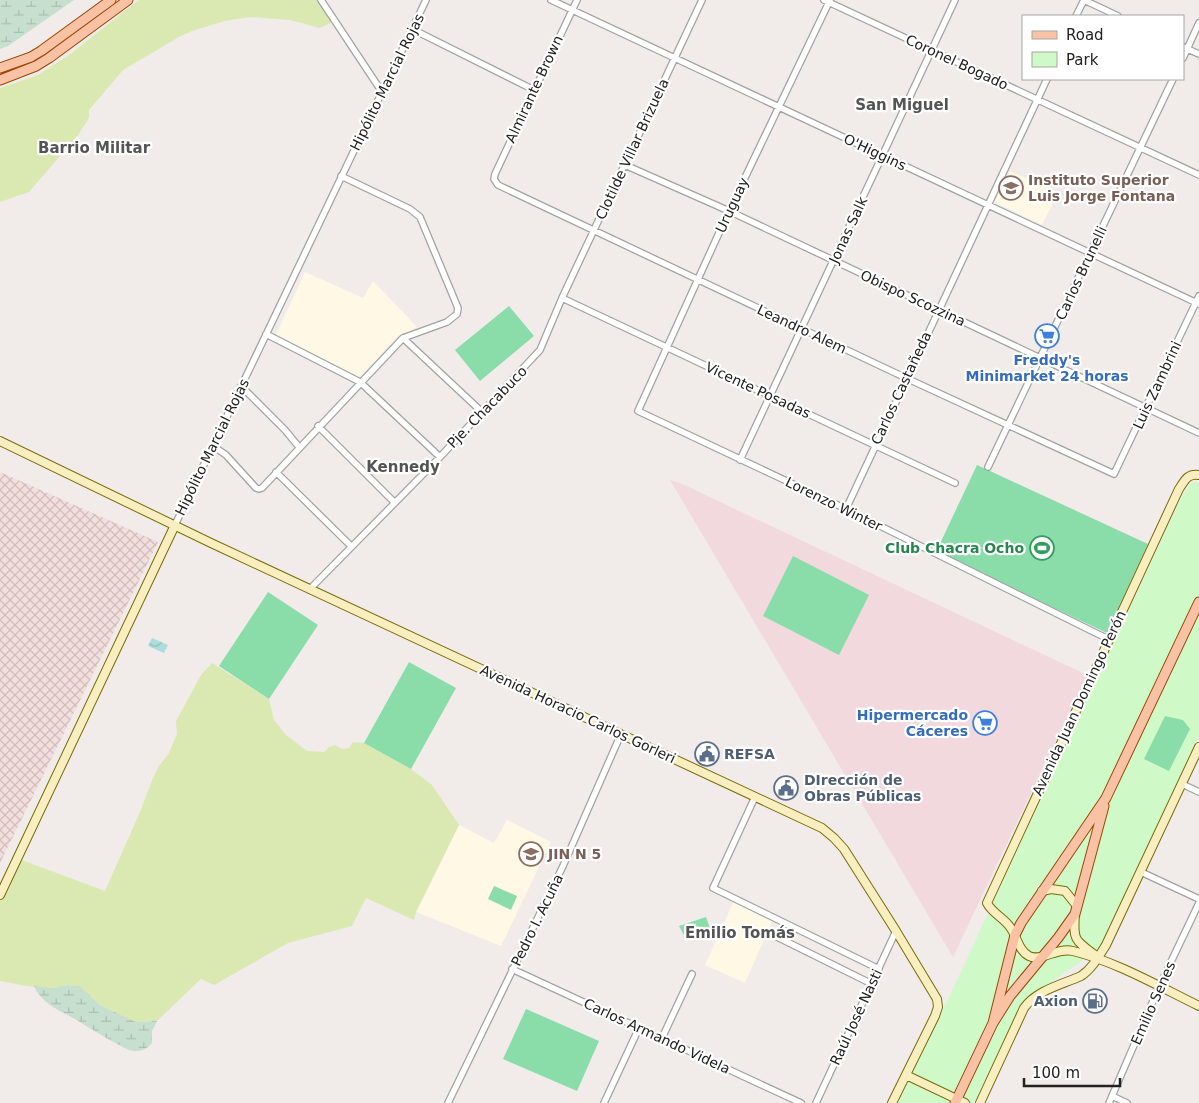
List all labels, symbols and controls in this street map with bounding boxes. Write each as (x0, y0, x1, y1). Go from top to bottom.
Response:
street label: Hipólito Marcial Rojas (347, 11, 427, 153)
legend (1022, 15, 1184, 80)
text: Road (1066, 26, 1104, 44)
street label: Coronel Bogado (903, 31, 1011, 93)
street label: Almirante Brown (502, 33, 566, 145)
text: Park (1066, 51, 1099, 69)
street label: Clotilde Villar Brizuela (592, 76, 672, 222)
district label: San Miguel (855, 96, 949, 114)
street label: O'Higgins (841, 131, 909, 173)
district label: Barrio Militar (38, 139, 151, 157)
place label: Instituto Superior Luis Jorge Fontana (1028, 172, 1175, 204)
street label: Uruguay (712, 175, 752, 235)
school or university icon: Instituto Superior Luis Jorge Fontana (998, 175, 1024, 201)
street label: Jonas Salk (825, 193, 871, 267)
street label: Carlos Brunelli (1052, 224, 1110, 322)
street label: Obispo Scozzina (858, 267, 968, 329)
street label: Leandro Alem (755, 301, 849, 357)
supermarket icon: Freddy's Minimarket 24 horas (1034, 323, 1060, 349)
street label: Carlos Castañeda (868, 329, 934, 447)
street label: Luis Zambrini (1130, 338, 1184, 432)
place label: Freddy's Minimarket 24 horas (965, 352, 1129, 384)
street label: Vicente Posadas (703, 359, 813, 421)
street label: Pje. Chacabuco (444, 363, 530, 451)
street label: Hipólito Marcial Rojas (172, 376, 252, 518)
district label: Kennedy (366, 458, 440, 476)
street label: Lorenzo Winter (783, 474, 885, 534)
sports icon: Club Chacra Ocho (1029, 535, 1055, 561)
place label: Club Chacra Ocho (885, 540, 1024, 556)
street label: Avenida Juan Domingo Perón (1029, 608, 1129, 798)
street label: Avenida Horacio Carlos Gorleri (478, 662, 678, 766)
place label: Hipermercado Cáceres (857, 707, 968, 739)
supermarket icon: Hipermercado Cáceres (972, 710, 998, 736)
public building icon: REFSA (694, 741, 720, 767)
place label: REFSA (724, 746, 775, 762)
place label: DIrección de Obras Públicas (804, 772, 921, 804)
public building icon: DIrección de Obras Públicas (773, 775, 799, 801)
school or university icon: JIN N 5 (518, 841, 544, 867)
place label: JIN N 5 (547, 846, 601, 862)
street label: Pedro I. Acuña (508, 871, 566, 969)
district label: Emilio Tomás (685, 924, 795, 942)
street label: Emilio Senes (1127, 959, 1179, 1047)
street label: Raúl José Nasti (827, 966, 885, 1068)
fuel station icon: Axion (1082, 988, 1108, 1014)
place label: Axion (1034, 993, 1078, 1009)
street label: Carlos Armando Videla (581, 995, 733, 1077)
scale bar (1024, 1056, 1120, 1088)
text: 100 m (1032, 1064, 1080, 1082)

